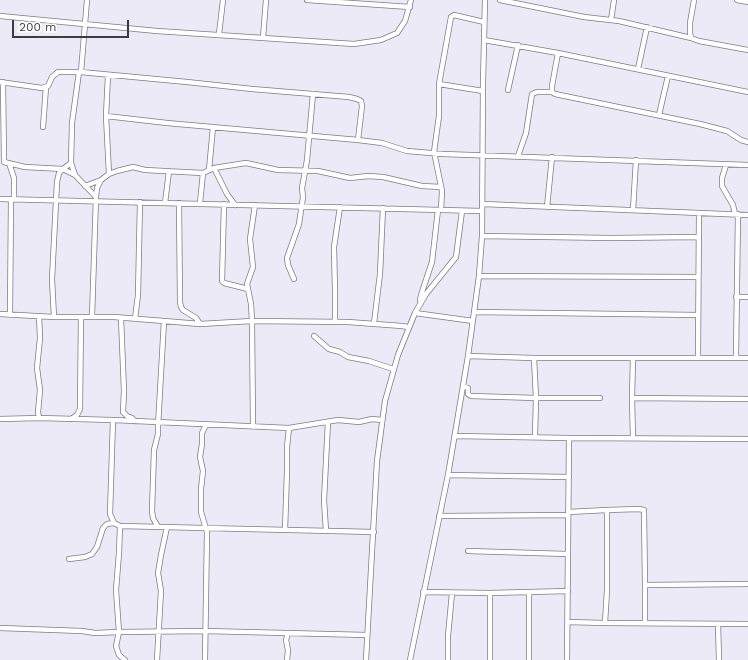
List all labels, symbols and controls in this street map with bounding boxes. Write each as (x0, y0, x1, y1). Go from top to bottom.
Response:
scale bar (14, 12, 131, 38)
text: 200 m (19, 20, 56, 34)

